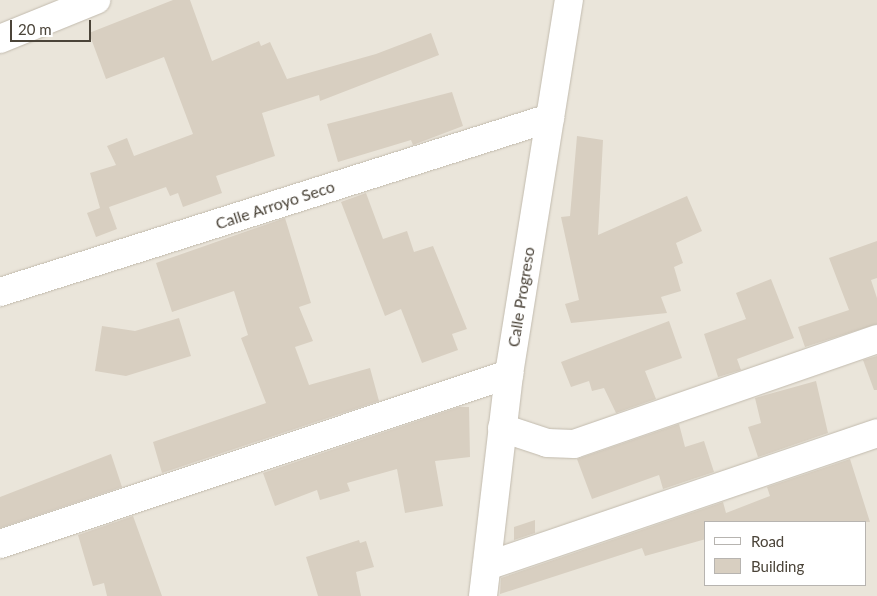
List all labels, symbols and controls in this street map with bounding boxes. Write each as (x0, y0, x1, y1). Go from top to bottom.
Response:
scale bar (12, 10, 94, 42)
text: 20 m (18, 20, 52, 38)
street label: Calle Arroyo Seco (213, 177, 337, 233)
street label: Calle Progreso (504, 246, 538, 348)
legend (704, 521, 867, 586)
text: Road (751, 532, 784, 550)
text: Building (751, 557, 804, 575)

